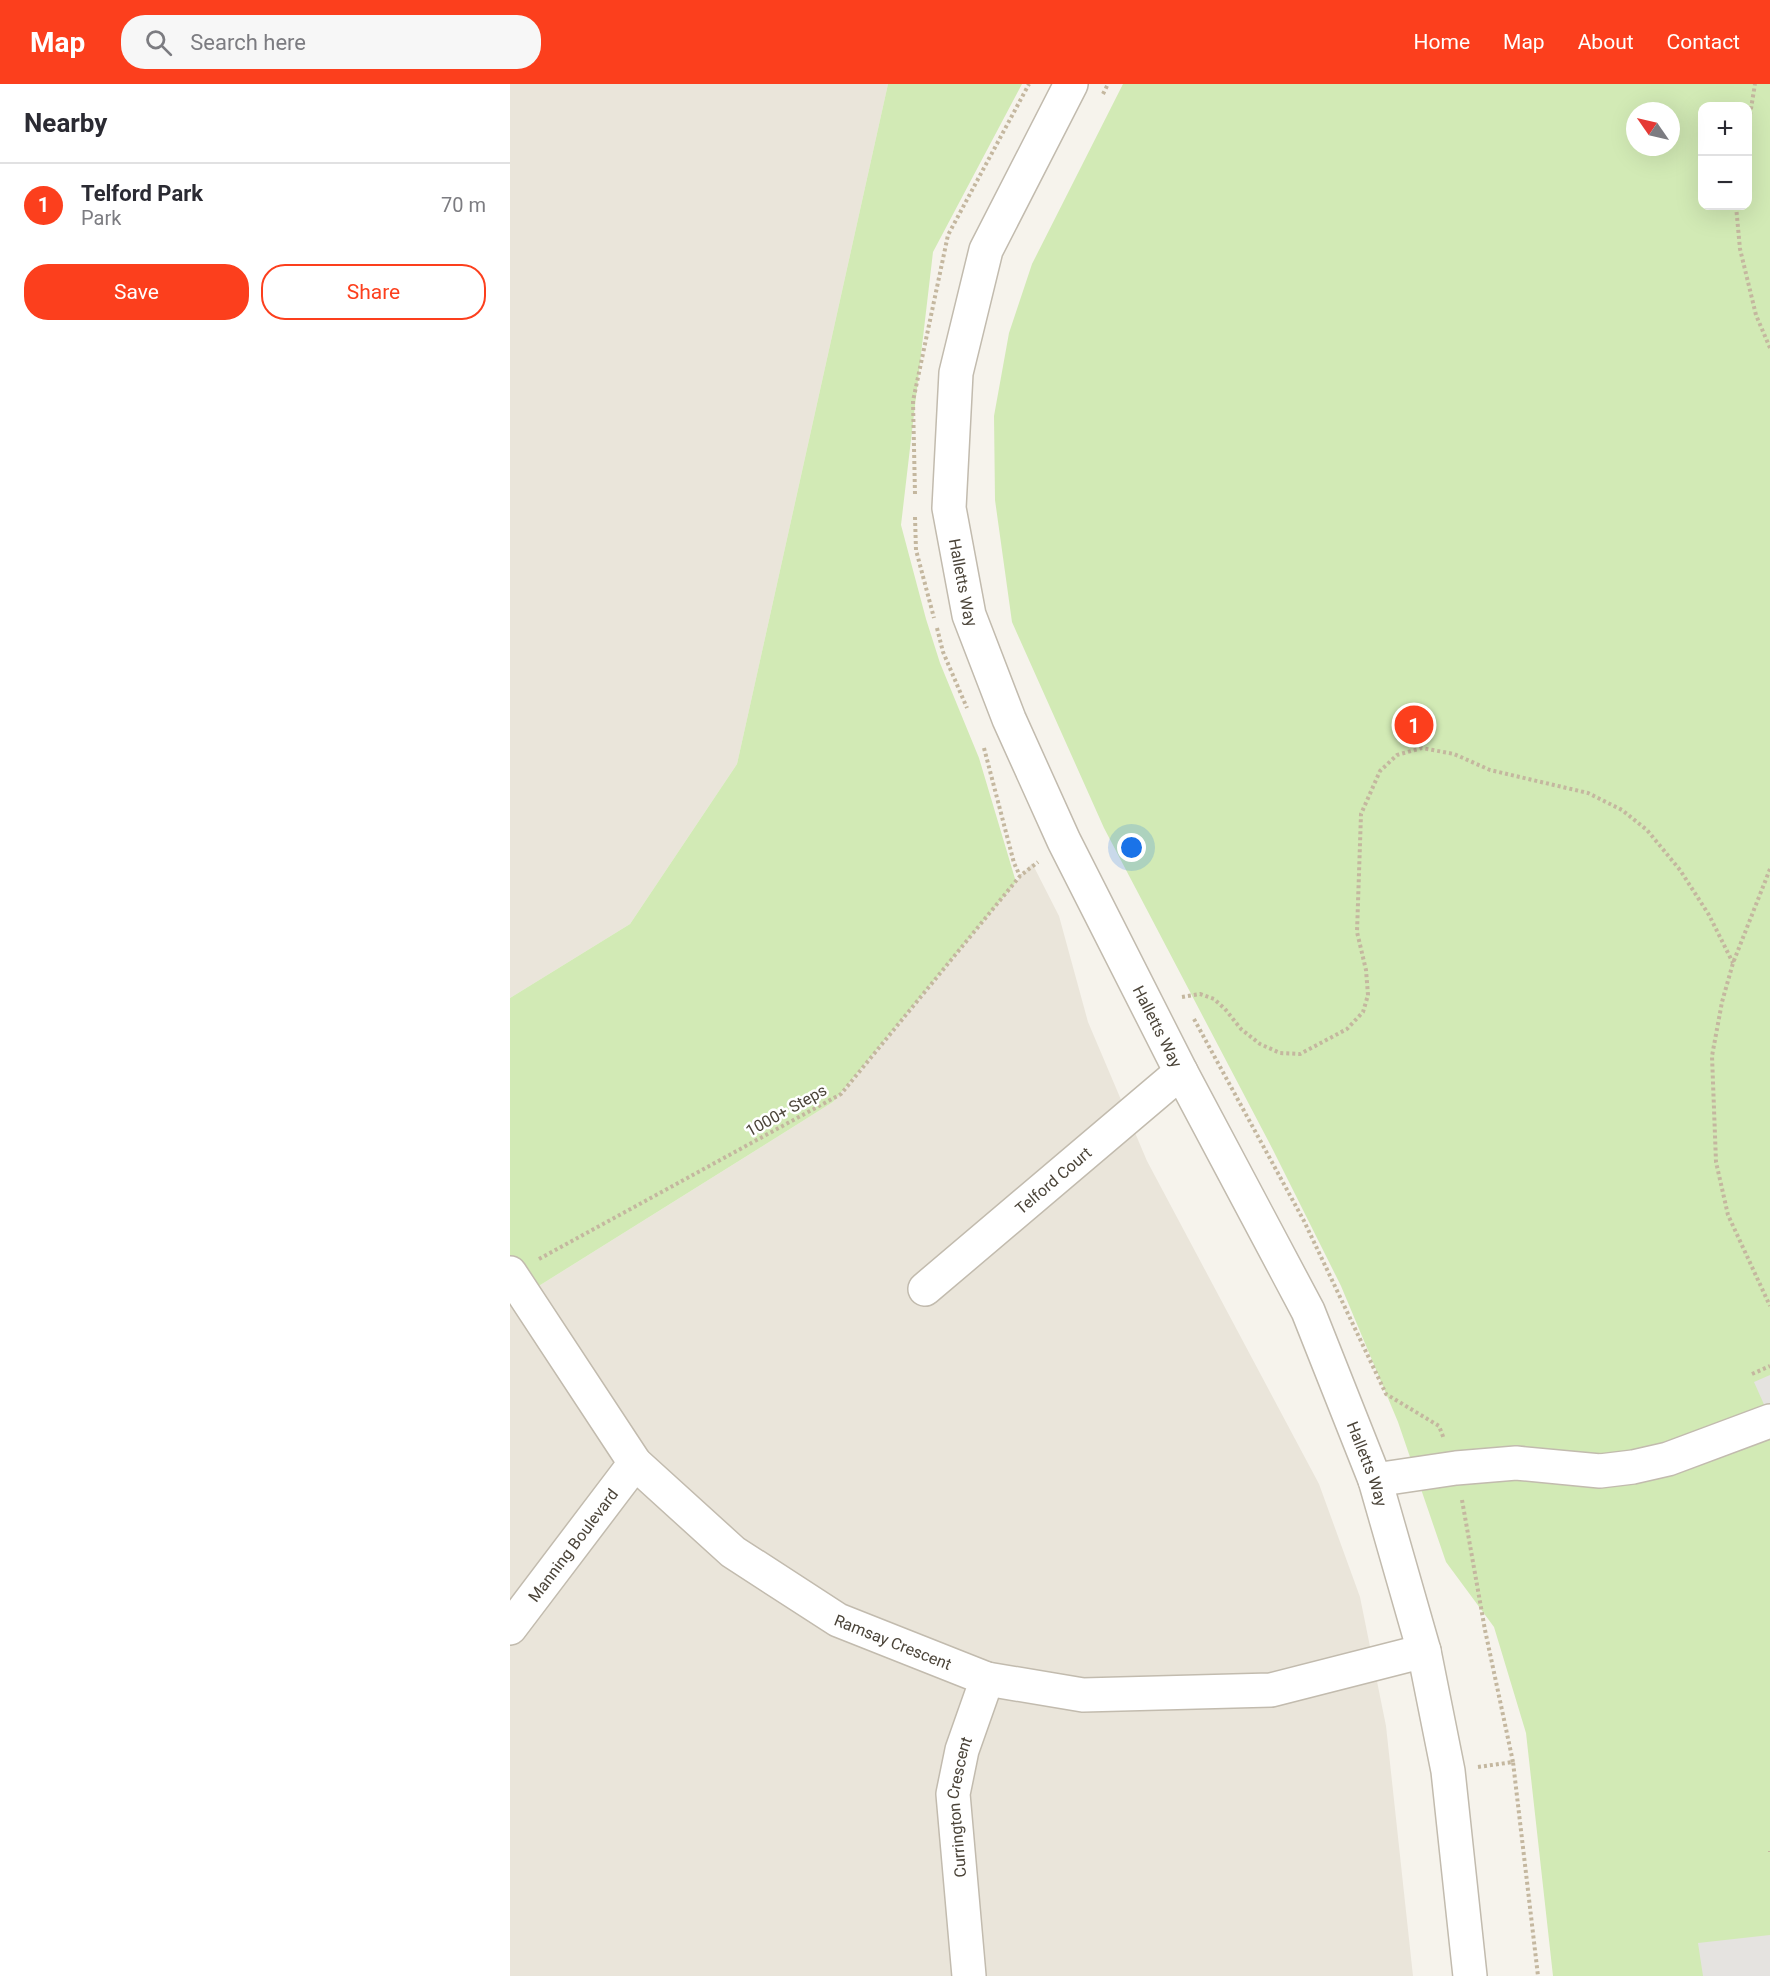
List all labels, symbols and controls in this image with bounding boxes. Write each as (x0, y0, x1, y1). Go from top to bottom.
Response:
search box (121, 15, 541, 69)
text: Map (30, 26, 85, 59)
icon: search (142, 26, 175, 59)
text: Search here (190, 30, 306, 55)
text: Home (1414, 30, 1470, 54)
text: Map (1503, 30, 1545, 54)
text: About (1578, 30, 1634, 54)
text: Contact (1667, 30, 1740, 54)
north arrow (1626, 102, 1680, 156)
map controls (1698, 102, 1752, 210)
button: + (1698, 102, 1752, 156)
text: Nearby (24, 108, 107, 138)
button: − (1698, 156, 1752, 210)
text: Telford Park (81, 181, 203, 206)
text: 1 (38, 193, 49, 217)
text: 70 m (441, 193, 486, 217)
text: Park (81, 206, 121, 230)
button: Save (24, 264, 249, 320)
button: Share (261, 264, 486, 320)
street label: Halletts Way (945, 537, 982, 630)
pin: 1 (1394, 702, 1434, 748)
your location (1117, 833, 1146, 862)
street label: Halletts Way (1129, 982, 1186, 1071)
street label: 1000+ Steps (743, 1080, 830, 1140)
street label: Telford Court (1012, 1143, 1095, 1218)
street label: Halletts Way (1343, 1419, 1391, 1509)
street label: Manning Boulevard (524, 1485, 622, 1606)
street label: Ramsay Crescent (831, 1610, 954, 1674)
street label: Currington Crescent (943, 1734, 976, 1878)

